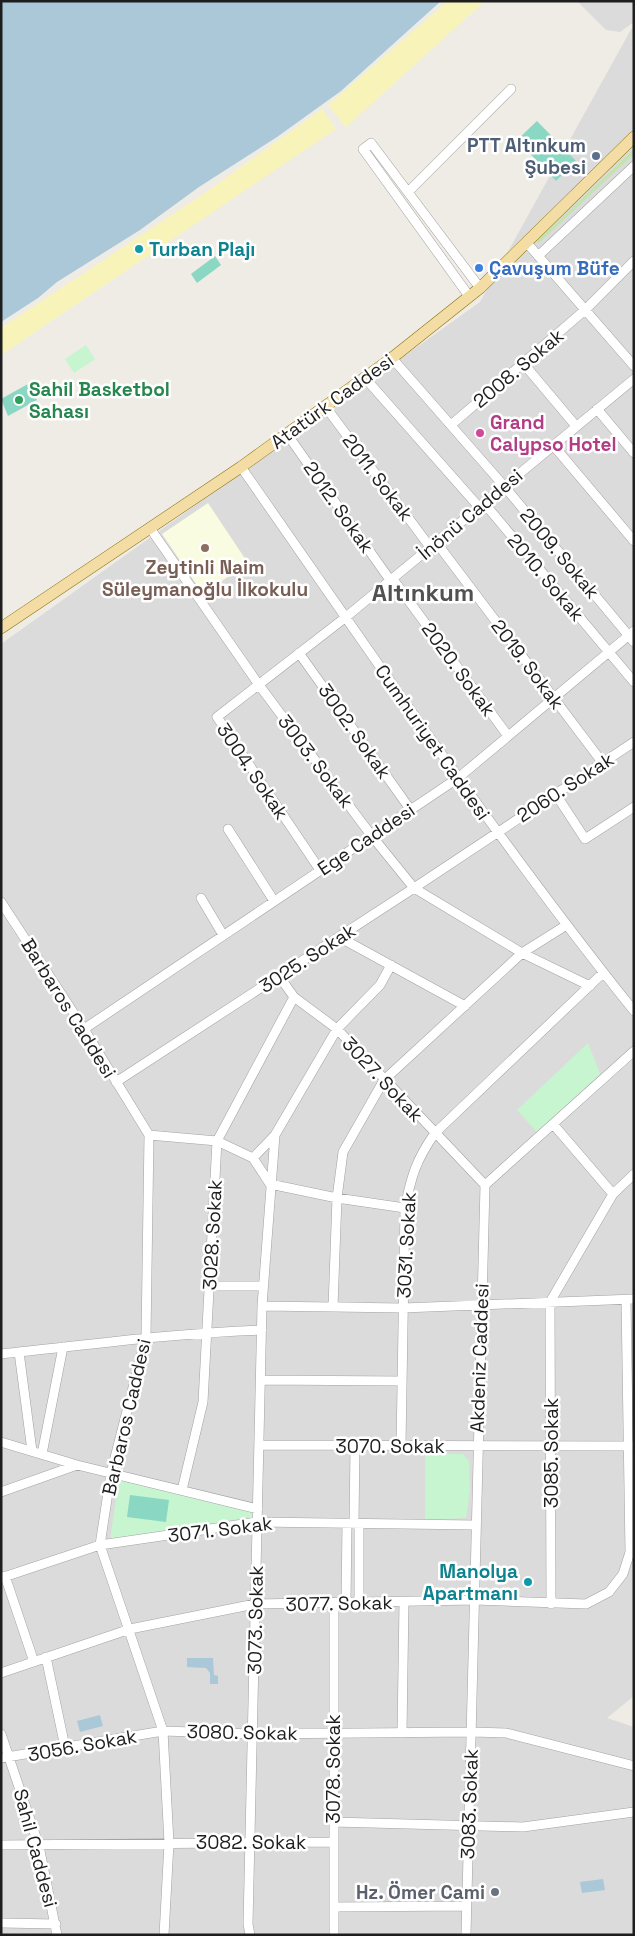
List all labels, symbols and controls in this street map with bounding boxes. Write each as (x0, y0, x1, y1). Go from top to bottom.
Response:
place label: PTT Altınkum Şubesi (467, 133, 586, 180)
marker: PTT Altınkum Şubesi (590, 150, 602, 162)
place label: Turban Plajı (149, 237, 255, 262)
marker: Turban Plajı (133, 243, 145, 255)
place label: Çavuşum Büfe (489, 256, 620, 281)
marker: Çavuşum Büfe (473, 262, 485, 274)
street label: 2008. Sokak (468, 323, 569, 414)
street label: Atatürk Caddesi (266, 348, 399, 455)
place label: Sahil Basketbol Sahası (29, 377, 170, 424)
marker: Sahil Basketbol Sahası (13, 394, 25, 406)
place label: Grand Calypso Hotel (490, 410, 617, 457)
marker: Grand Calypso Hotel (474, 427, 486, 439)
street label: 2011. Sokak (337, 429, 419, 526)
street label: 2012. Sokak (298, 456, 379, 558)
street label: İnönü Caddesi (413, 463, 528, 566)
street label: 2009. Sokak (514, 503, 605, 604)
street label: 2010. Sokak (502, 528, 590, 626)
marker: Zeytinli Naim Süleymanoğlu İlkokulu (199, 542, 211, 554)
place label: Zeytinli Naim Süleymanoğlu İlkokulu (102, 555, 308, 602)
district label: Altınkum (372, 577, 474, 608)
street label: 2019. Sokak (486, 614, 570, 714)
street label: 2020. Sokak (416, 617, 501, 721)
street label: Cumhuriyet Caddesi (369, 660, 496, 825)
street label: 3002. Sokak (313, 679, 397, 784)
street label: 3003. Sokak (272, 709, 359, 813)
street label: 3004. Sokak (211, 718, 294, 824)
street label: 2060. Sokak (512, 747, 619, 828)
street label: Ege Caddesi (313, 798, 420, 881)
street label: 3025. Sokak (254, 918, 360, 999)
street label: Barbaros Caddesi (15, 934, 122, 1083)
street label: 3027. Sokak (337, 1031, 429, 1127)
street label: 3028. Sokak (197, 1179, 228, 1291)
street label: 3031. Sokak (391, 1191, 422, 1299)
street label: Akdeniz Caddesi (464, 1283, 495, 1433)
street label: Barbaros Caddesi (96, 1336, 157, 1498)
street label: 3085. Sokak (539, 1398, 564, 1508)
street label: 3070. Sokak (335, 1434, 445, 1459)
street label: 3071. Sokak (166, 1511, 274, 1548)
place label: Manolya Apartmanı (423, 1559, 518, 1606)
street label: 3073. Sokak (242, 1565, 269, 1675)
marker: Manolya Apartmanı (522, 1576, 534, 1588)
street label: 3077. Sokak (285, 1590, 393, 1617)
street label: 3078. Sokak (321, 1714, 346, 1824)
street label: 3080. Sokak (186, 1719, 298, 1746)
street label: 3056. Sokak (26, 1724, 139, 1767)
street label: 3083. Sokak (455, 1748, 484, 1860)
street label: Sahil Caddesi (8, 1786, 63, 1910)
street label: 3082. Sokak (196, 1830, 306, 1855)
place label: Hz. Ömer Cami (356, 1880, 485, 1905)
marker: Hz. Ömer Cami (489, 1886, 501, 1898)

